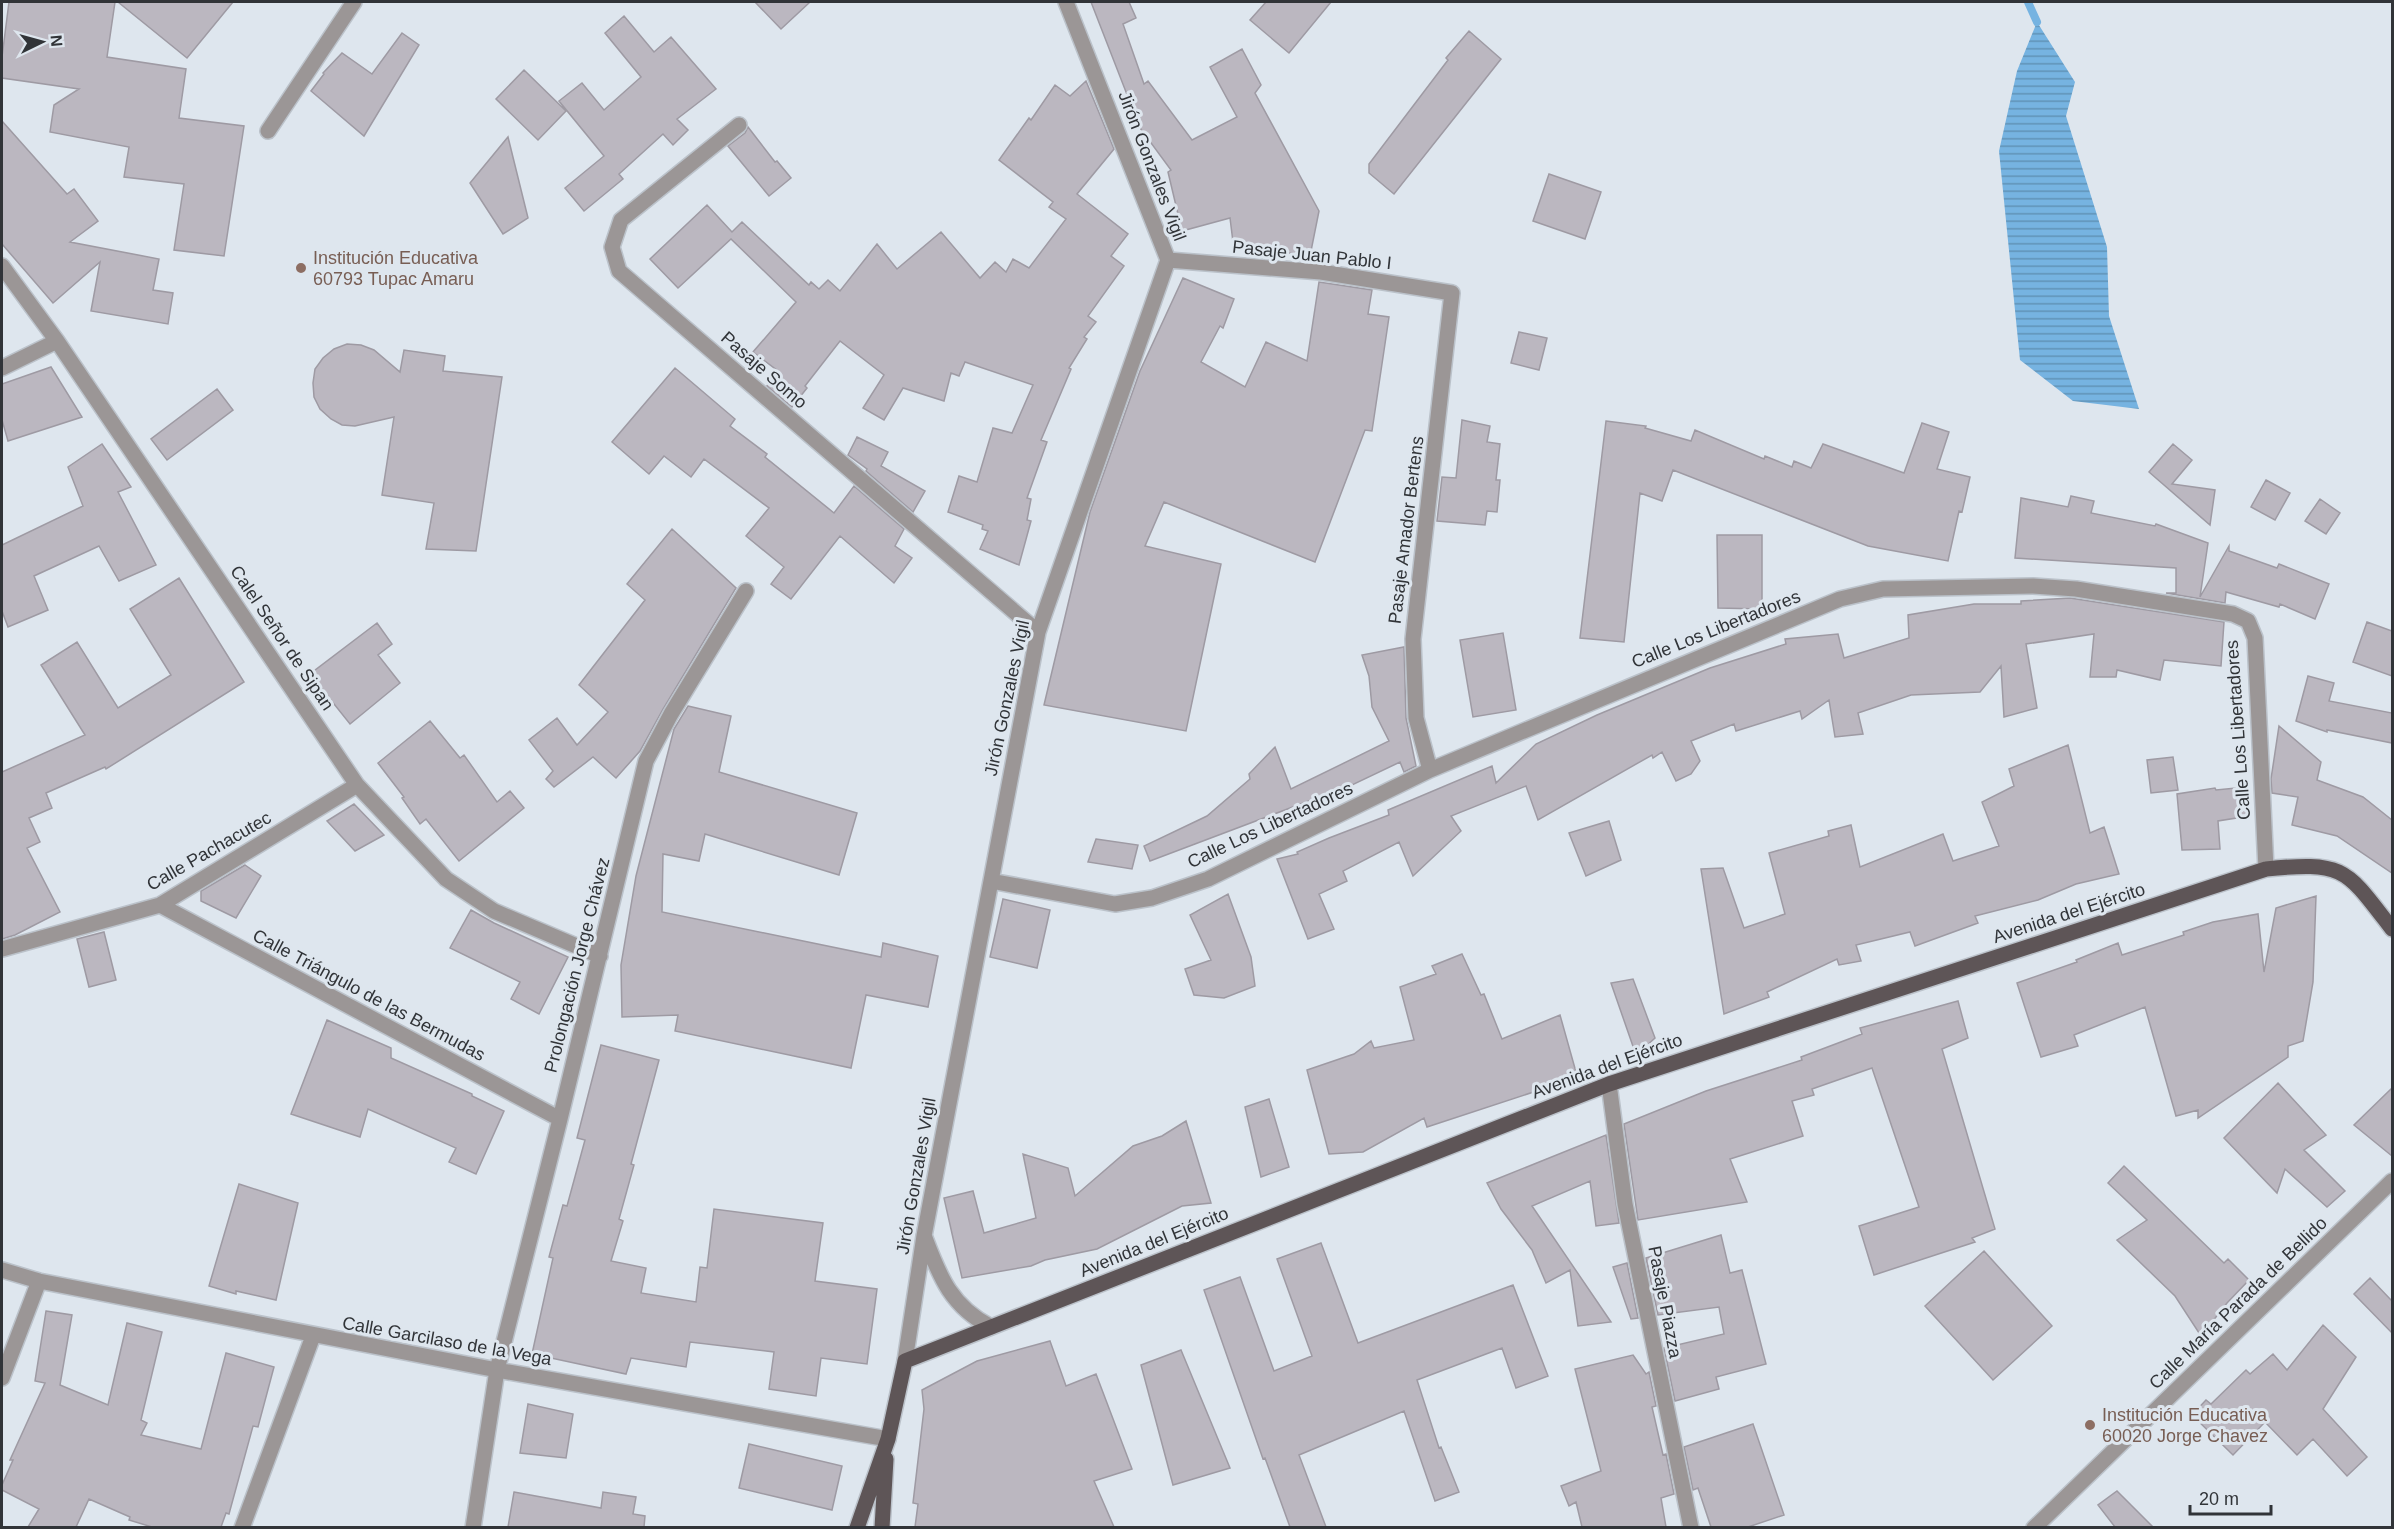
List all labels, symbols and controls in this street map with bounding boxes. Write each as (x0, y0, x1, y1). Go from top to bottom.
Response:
north arrow (12, 12, 72, 72)
text: N (47, 34, 65, 47)
street label: Jirón Gonzales Vigil (1114, 88, 1190, 244)
street label: Pasaje Juan Pablo I (1231, 237, 1393, 273)
place label: Institución Educativa 60793 Tupac Amaru (313, 248, 479, 289)
marker: Institución Educativa 60793 Tupac Amaru (294, 261, 308, 275)
street label: Pasaje Somo (717, 327, 811, 413)
street label: Pasaje Amador Bertens (1385, 435, 1427, 625)
street label: Calel Señor de Sipan (226, 562, 338, 714)
street label: Calle Los Libertadores (1629, 586, 1803, 672)
street label: Jirón Gonzales Vigil (981, 618, 1033, 778)
street label: Calle Los Libertadores (2222, 639, 2254, 821)
street label: Calle Los Libertadores (1184, 778, 1356, 872)
street label: Calle Pachacutec (143, 807, 275, 895)
street label: Prolongación Jorge Chávez (541, 855, 613, 1075)
street label: Avenida del Ejército (1990, 879, 2148, 947)
street label: Calle Triángulo de las Bermudas (249, 925, 489, 1065)
street label: Avenida del Ejército (1529, 1029, 1685, 1103)
street label: Jirón Gonzales Vigil (892, 1096, 940, 1256)
street label: Avenida del Ejército (1077, 1203, 1231, 1281)
street label: Calle María Parada de Bellido (2145, 1213, 2331, 1393)
street label: Pasaje Piazza (1644, 1244, 1686, 1361)
street label: Calle Garcilaso de la Vega (341, 1313, 554, 1369)
place label: Institución Educativa 60020 Jorge Chavez (2102, 1405, 2268, 1446)
marker: Institución Educativa 60020 Jorge Chavez (2083, 1418, 2097, 1432)
scale bar (2190, 1478, 2271, 1516)
text: 20 m (2199, 1489, 2239, 1509)

